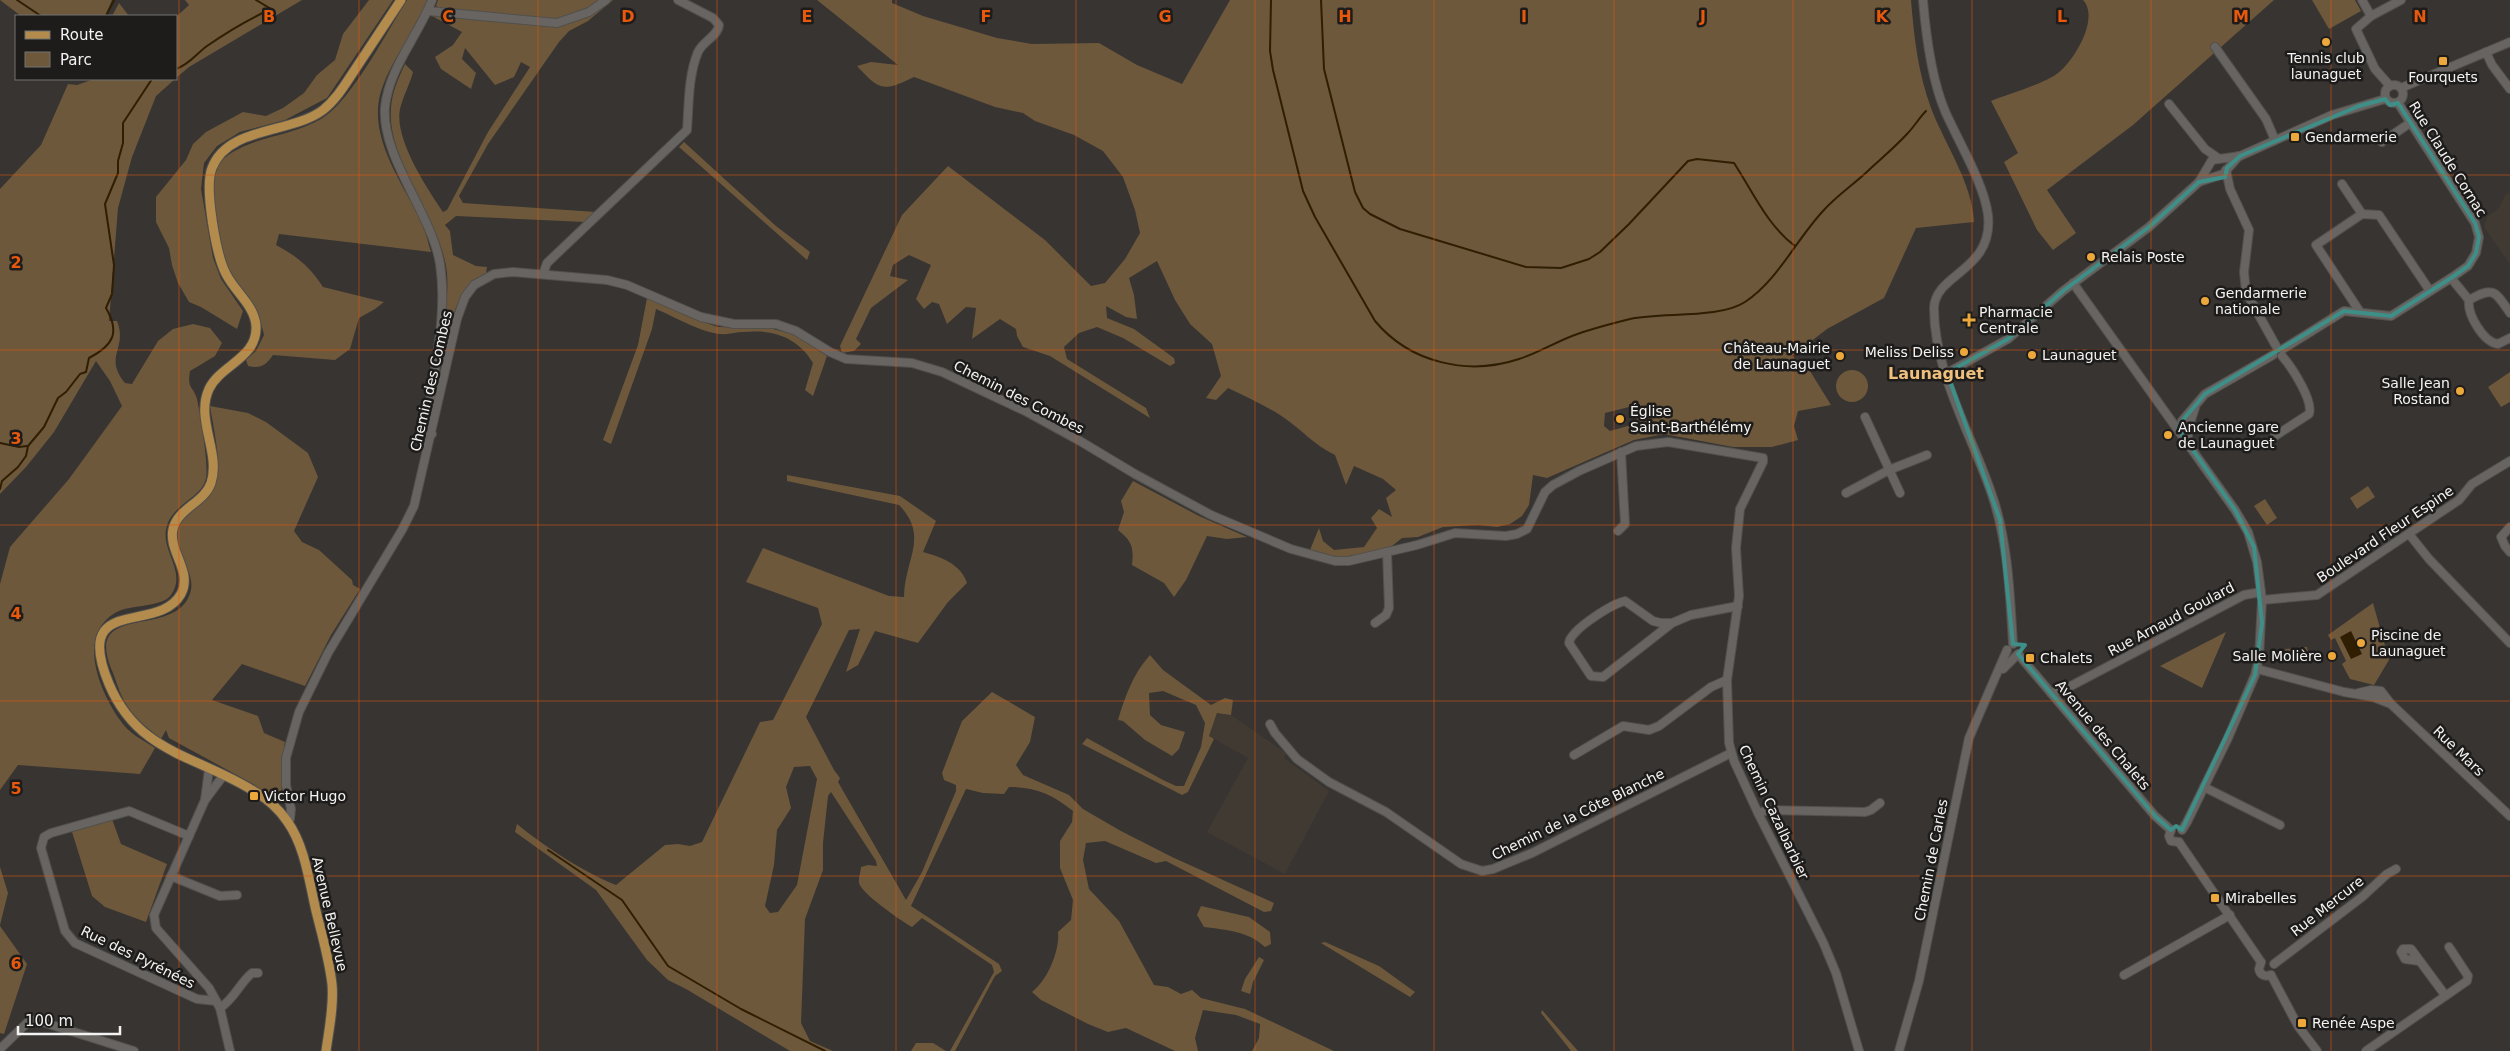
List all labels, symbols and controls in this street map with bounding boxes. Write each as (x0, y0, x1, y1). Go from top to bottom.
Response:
text: B (263, 7, 275, 26)
text: C (442, 7, 454, 26)
text: D (621, 7, 635, 26)
text: E (802, 7, 812, 26)
text: F (981, 7, 991, 26)
text: G (1158, 7, 1172, 26)
text: H (1338, 7, 1352, 26)
text: I (1521, 7, 1527, 26)
text: J (1699, 7, 1706, 26)
text: K (1876, 7, 1889, 26)
text: L (2057, 7, 2067, 26)
text: M (2233, 7, 2249, 26)
text: N (2413, 7, 2427, 26)
legend (15, 15, 178, 80)
text: Route (60, 26, 104, 44)
marker: Tennis club launaguet (2320, 36, 2332, 48)
place label: Tennis club launaguet (2286, 50, 2365, 82)
text: Parc (60, 51, 92, 69)
marker: Fourquets (2437, 55, 2449, 67)
place label: Fourquets (2408, 69, 2478, 85)
street label: Rue Claude Cornac (2406, 98, 2490, 220)
place label: Gendarmerie (2305, 129, 2397, 145)
marker: Gendarmerie (2289, 131, 2301, 143)
place label: Relais Poste (2101, 249, 2185, 265)
marker: Relais Poste (2085, 251, 2097, 263)
text: 2 (10, 253, 22, 272)
place label: Gendarmerie nationale (2215, 285, 2307, 317)
marker: Gendarmerie nationale (2199, 295, 2211, 307)
place label: Pharmacie Centrale (1979, 304, 2053, 336)
street label: Chemin des Combes (407, 309, 455, 453)
marker: Pharmacie Centrale (1963, 314, 1975, 326)
place label: Château-Mairie de Launaguet (1723, 340, 1830, 372)
place label: Meliss Deliss (1865, 344, 1954, 360)
marker: Meliss Deliss (1958, 346, 1970, 358)
place label: Launaguet (2042, 347, 2117, 363)
marker: Launaguet (2026, 349, 2038, 361)
marker: Château-Mairie de Launaguet (1834, 350, 1846, 362)
street label: Chemin des Combes (951, 357, 1087, 437)
district label: Launaguet (1888, 364, 1984, 383)
place label: Salle Jean Rostand (2381, 375, 2450, 407)
marker: Salle Jean Rostand (2454, 385, 2466, 397)
place label: Église Saint-Barthélémy (1630, 403, 1752, 435)
marker: Église Saint-Barthélémy (1614, 413, 1626, 425)
place label: Ancienne gare de Launaguet (2178, 419, 2279, 451)
text: 3 (10, 429, 22, 448)
marker: Ancienne gare de Launaguet (2162, 429, 2174, 441)
street label: Boulevard Fleur Espine (2314, 482, 2456, 586)
street label: Rue Arnaud Goulard (2105, 579, 2237, 659)
text: 4 (10, 604, 22, 623)
place label: Piscine de Launaguet (2371, 627, 2446, 659)
marker: Piscine de Launaguet (2355, 637, 2367, 649)
place label: Salle Molière (2233, 648, 2322, 664)
place label: Chalets (2040, 650, 2093, 666)
marker: Salle Molière (2326, 650, 2338, 662)
marker: Chalets (2024, 652, 2036, 664)
street label: Avenue des Chalets (2052, 677, 2154, 793)
street label: Rue Mars (2430, 723, 2488, 779)
street label: Chemin Cazalbarbier (1736, 742, 1812, 882)
street label: Chemin de la Côte Blanche (1489, 765, 1667, 863)
text: 5 (10, 779, 22, 798)
place label: Victor Hugo (264, 788, 346, 804)
marker: Victor Hugo (248, 790, 260, 802)
street label: Chemin de Carles (1911, 798, 1951, 922)
street label: Avenue Bellevue (309, 855, 351, 973)
street label: Rue Mercure (2287, 873, 2367, 939)
place label: Mirabelles (2225, 890, 2297, 906)
marker: Mirabelles (2209, 892, 2221, 904)
street label: Rue des Pyrénées (79, 923, 197, 991)
text: 6 (10, 954, 22, 973)
scale bar (18, 1004, 120, 1036)
text: 100 m (25, 1012, 73, 1030)
place label: Renée Aspe (2312, 1015, 2395, 1031)
marker: Renée Aspe (2296, 1017, 2308, 1029)

